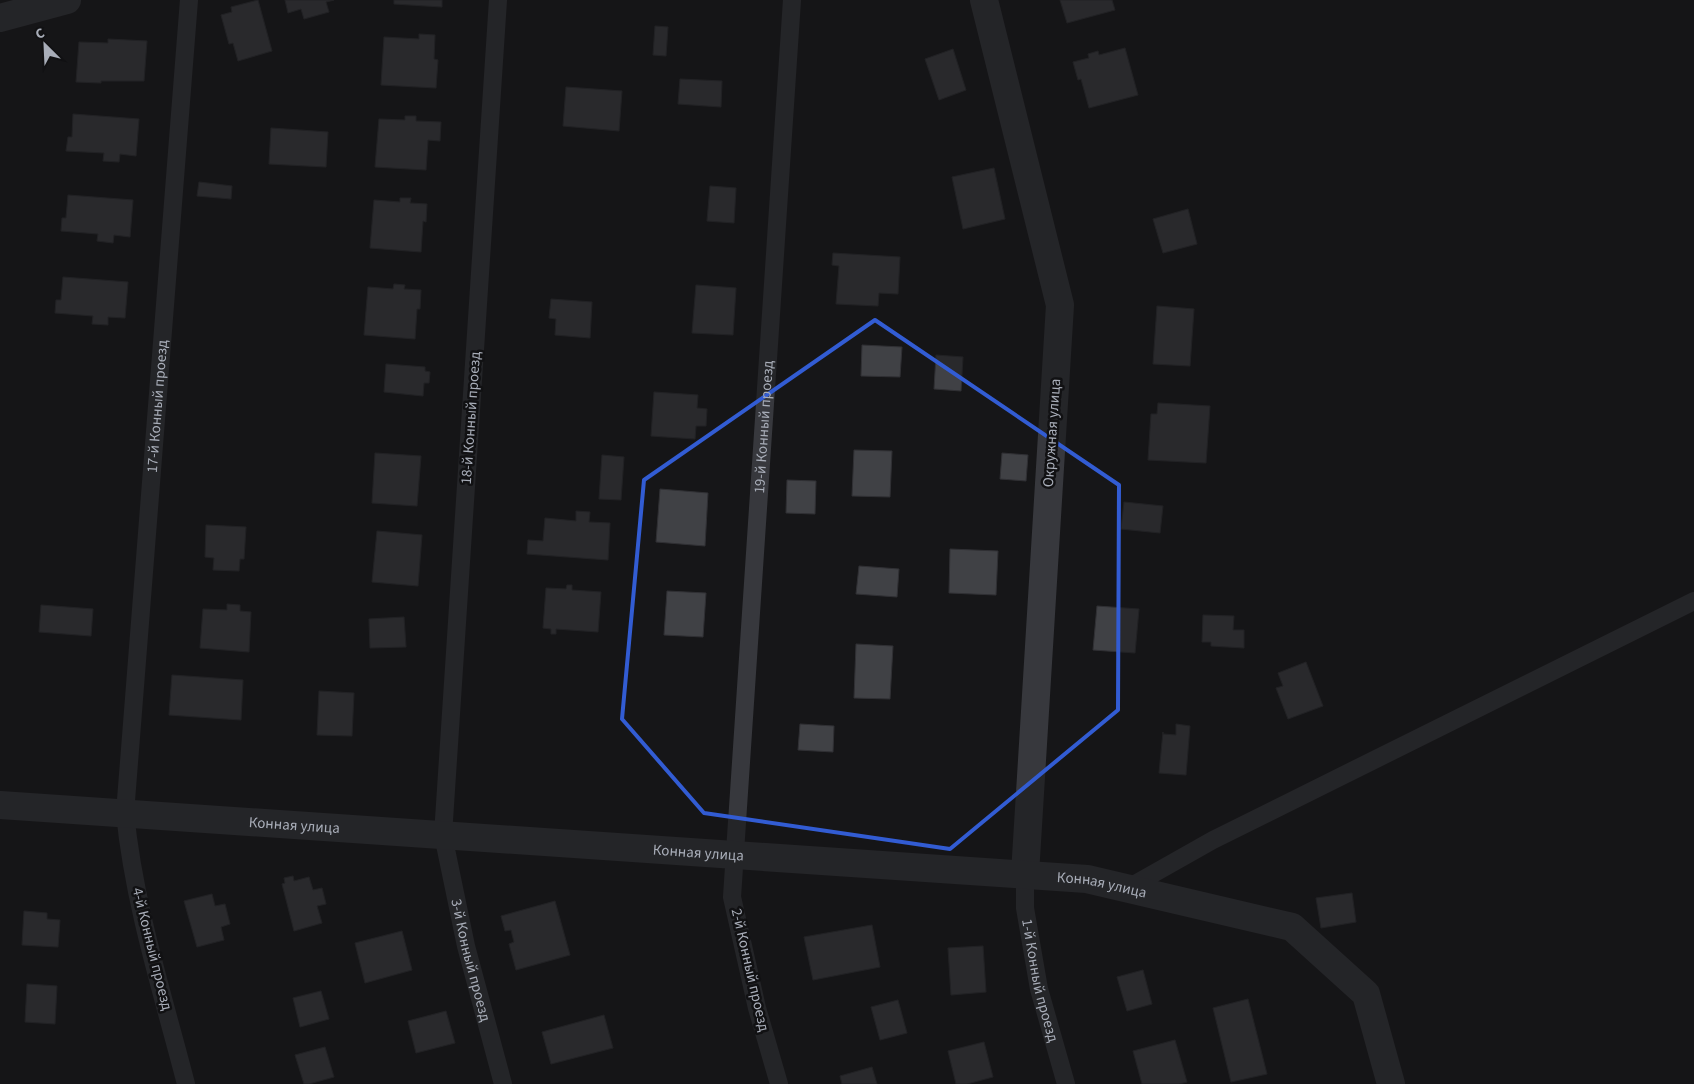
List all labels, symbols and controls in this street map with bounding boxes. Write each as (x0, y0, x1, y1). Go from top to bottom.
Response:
north arrow (20, 20, 70, 70)
text: С (32, 23, 48, 45)
street label: 17-й Конный проезд (141, 339, 173, 474)
street label: 18-й Конный проезд (456, 351, 486, 485)
street label: 19-й Конный проезд (749, 360, 778, 494)
street label: Окружная улица (1038, 378, 1066, 488)
street label: Конная улица (248, 811, 341, 839)
street label: Конная улица (652, 839, 745, 866)
street label: Конная улица (1056, 866, 1149, 903)
street label: 4-й Конный проезд (127, 885, 177, 1013)
street label: 3-й Конный проезд (446, 897, 496, 1024)
street label: 2-й Конный проезд (726, 906, 774, 1034)
street label: 1-й Конный проезд (1017, 917, 1064, 1045)

